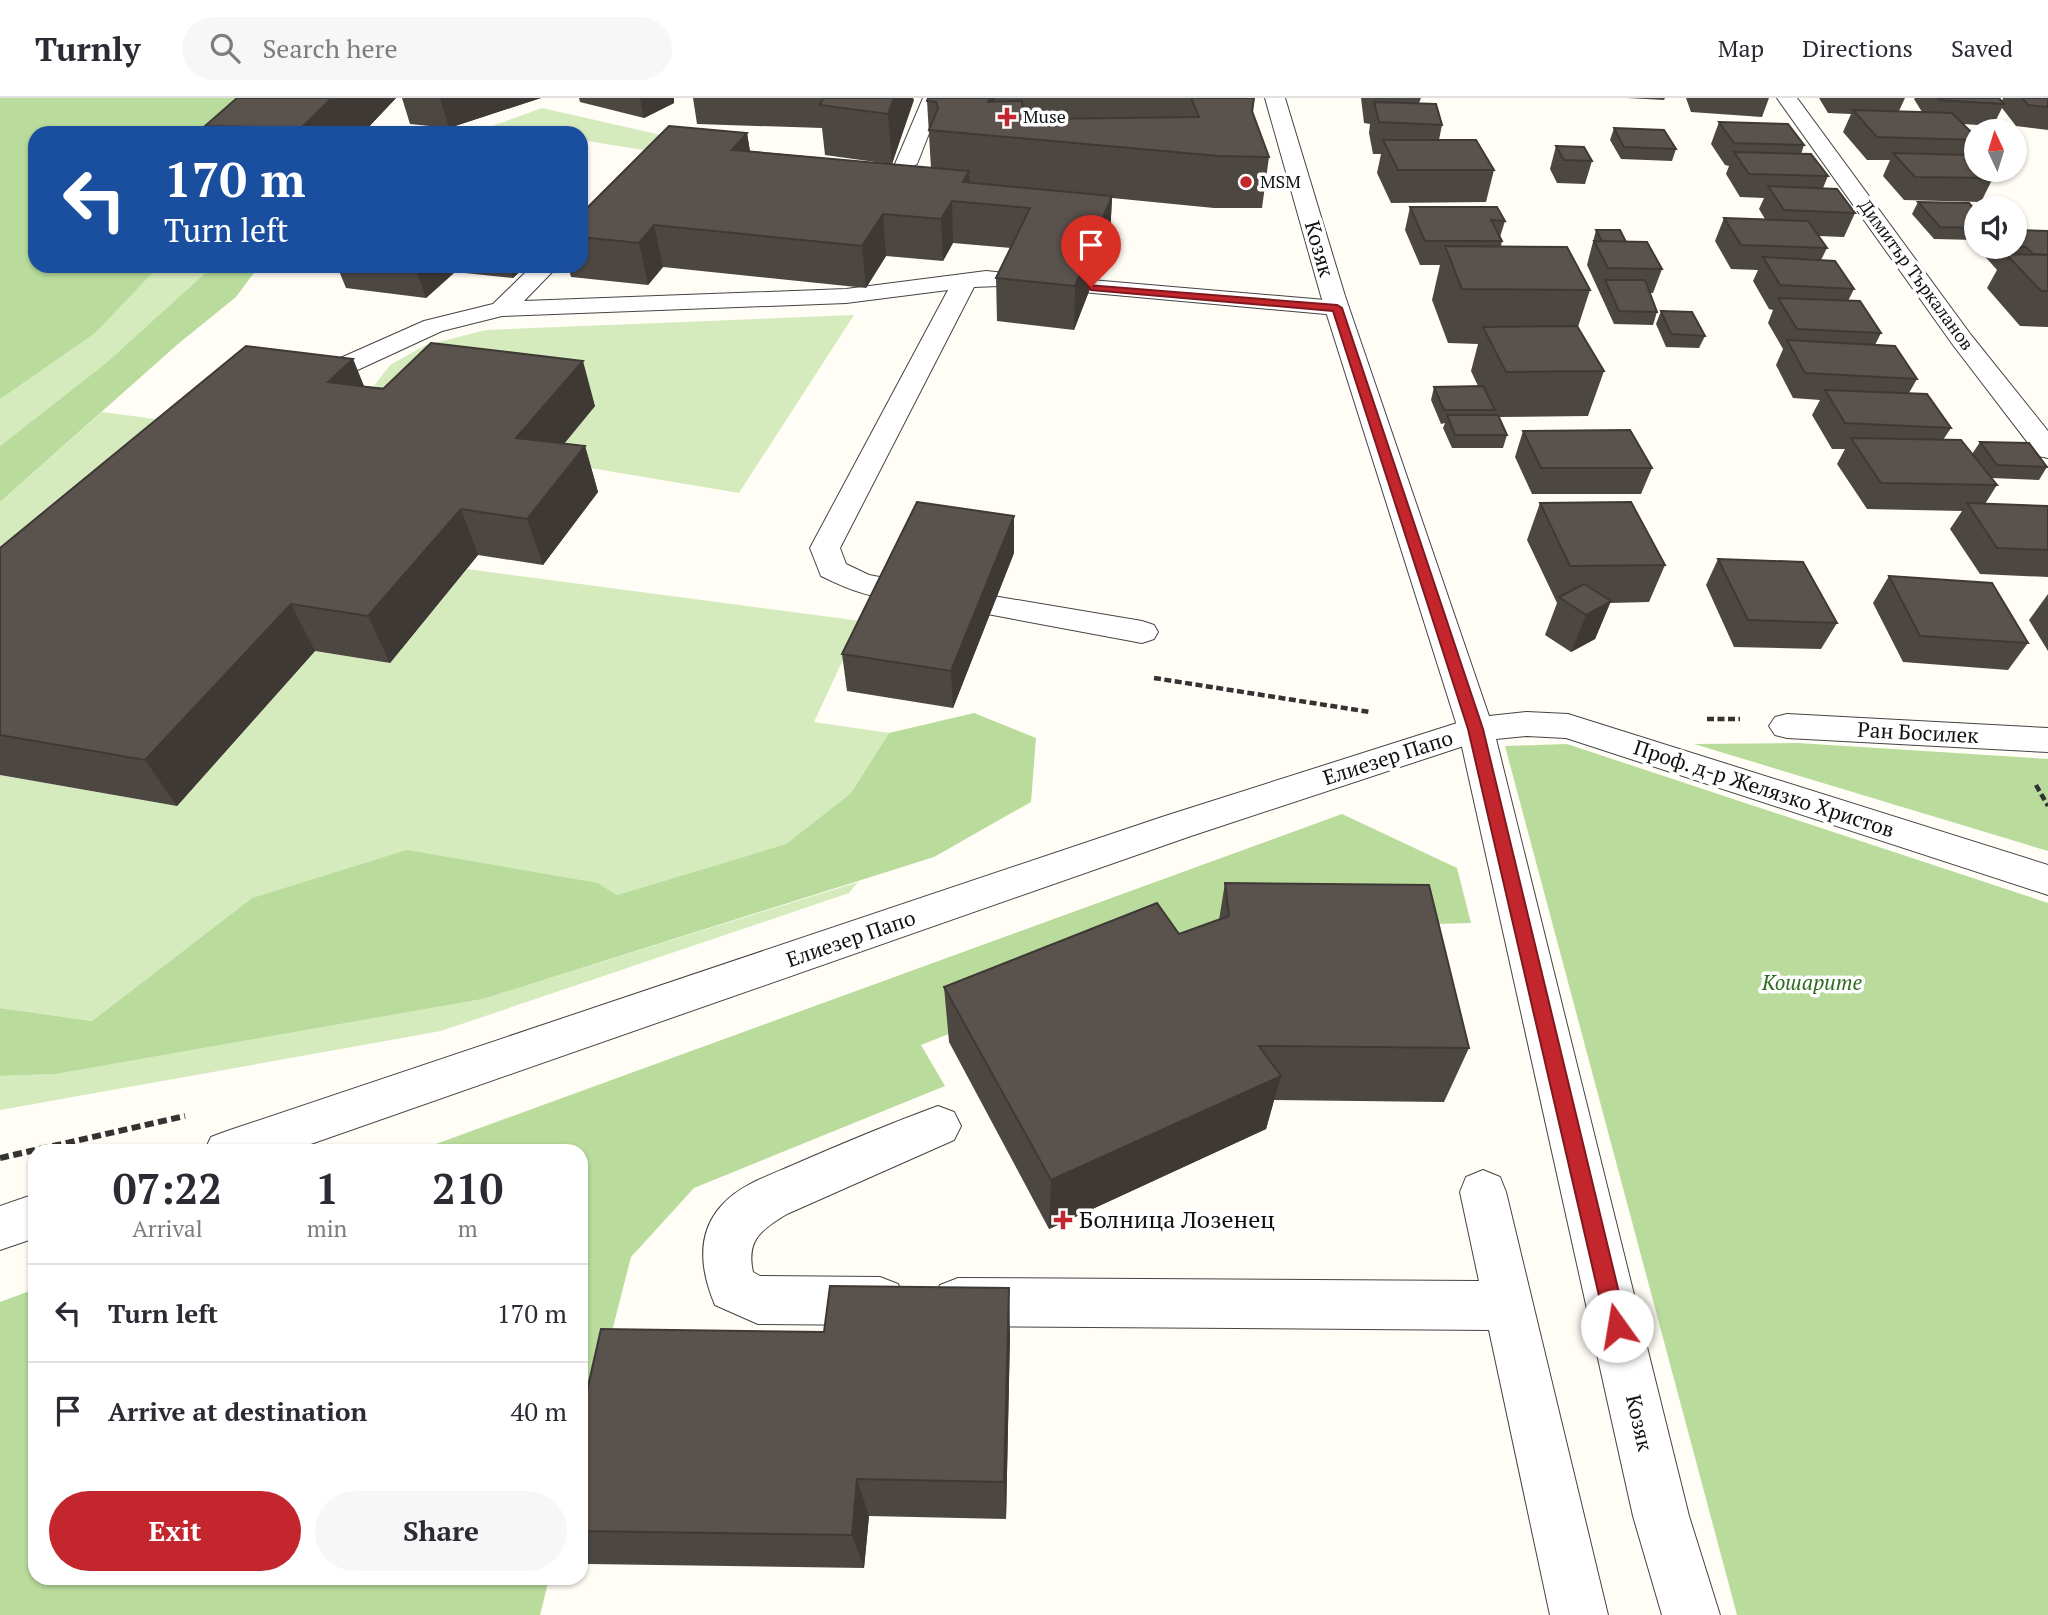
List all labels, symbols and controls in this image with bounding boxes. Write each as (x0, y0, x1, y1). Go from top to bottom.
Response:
search box (182, 17, 672, 80)
text: Turnly (35, 27, 140, 70)
icon: search (206, 29, 244, 67)
text: Search here (262, 31, 398, 65)
text: Map (1718, 32, 1764, 64)
text: Directions (1802, 32, 1913, 64)
text: Saved (1951, 32, 2013, 64)
place label: Muse (1023, 104, 1066, 128)
marker: Muse (997, 107, 1017, 127)
north arrow (1964, 119, 2026, 182)
map controls (1964, 119, 2027, 259)
text: 170 m (164, 146, 306, 211)
icon: left (49, 154, 140, 245)
place label: MSM (1260, 169, 1301, 193)
marker: MSM (1238, 174, 1254, 190)
street label: Димитър Търкаланов (1854, 194, 1980, 355)
button: sound (1964, 196, 2027, 259)
text: Turn left (164, 209, 288, 251)
pin (1061, 215, 1121, 287)
street label: Козяк (1299, 218, 1341, 281)
icon: arrive (1072, 226, 1110, 264)
street label: Ран Босилек (1857, 715, 1980, 749)
street label: Елиезер Папо (1319, 723, 1456, 791)
street label: Проф. д-р Желязко Христов (1630, 733, 1898, 843)
street label: Елиезер Папо (782, 903, 919, 973)
park label: Кошарите (1761, 968, 1863, 996)
text: 07:22 (113, 1160, 222, 1216)
text: 1 (315, 1160, 339, 1216)
text: 210 (432, 1160, 503, 1216)
place label: Болница Лозенец (1079, 1203, 1275, 1235)
marker: Болница Лозенец (1053, 1210, 1073, 1230)
text: Arrival (132, 1213, 203, 1244)
text: min (307, 1213, 347, 1244)
text: m (458, 1213, 478, 1244)
position arrow (1580, 1289, 1654, 1363)
icon: left (49, 1294, 87, 1332)
text: Turn left (108, 1296, 218, 1330)
text: 170 m (497, 1296, 567, 1330)
icon: arrive (49, 1392, 87, 1430)
street label: Козяк (1620, 1392, 1660, 1454)
text: Arrive at destination (108, 1394, 367, 1428)
text: 40 m (511, 1394, 567, 1428)
button: Exit (49, 1491, 301, 1571)
button: Share (315, 1491, 567, 1571)

